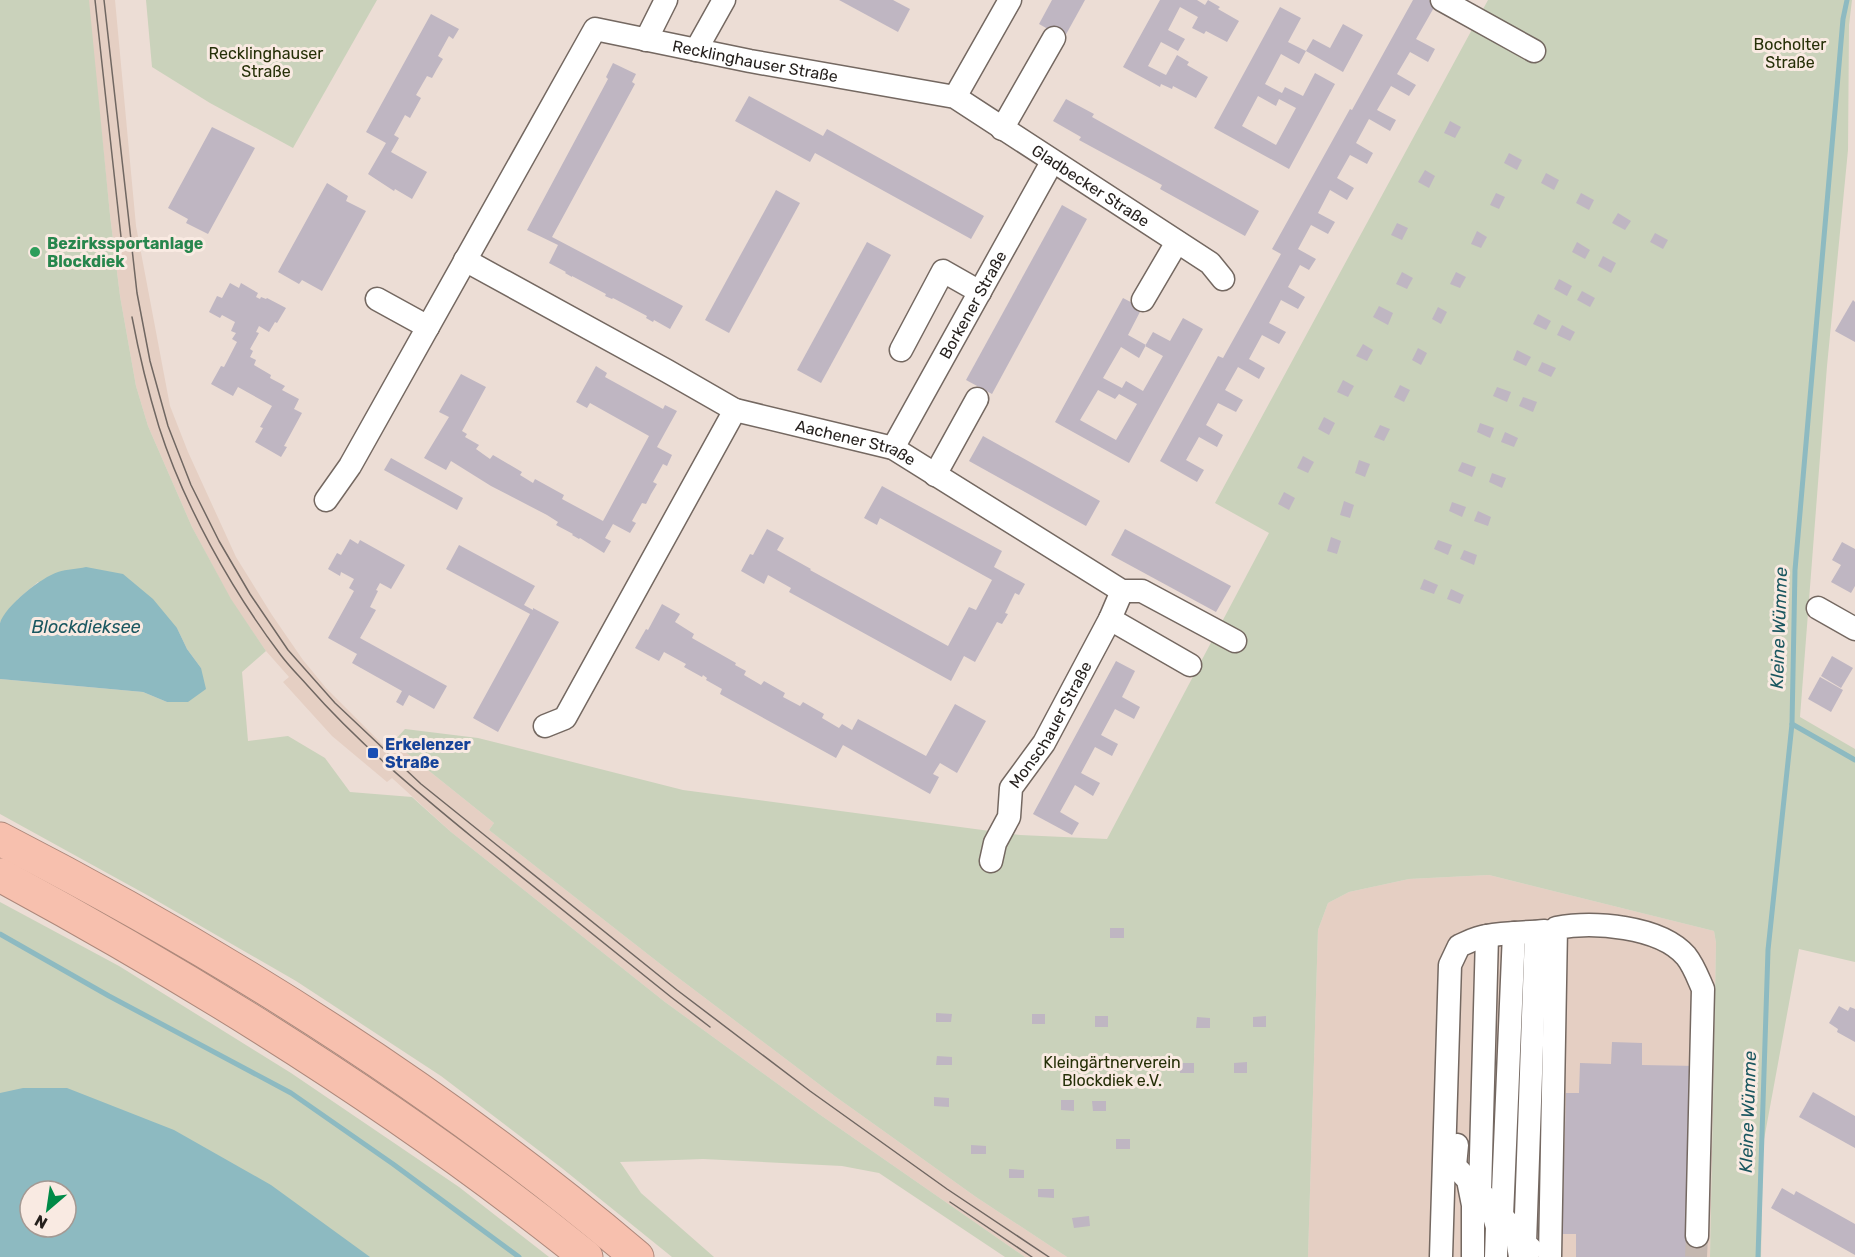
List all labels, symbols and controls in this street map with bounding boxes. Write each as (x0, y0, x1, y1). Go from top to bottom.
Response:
park label: Bocholter Straße (1754, 35, 1826, 72)
street label: Recklinghauser Straße (671, 36, 839, 86)
park label: Recklinghauser Straße (209, 44, 323, 81)
street label: Gladbecker Straße (1028, 140, 1153, 231)
place label: Bezirkssportanlage Blockdiek (47, 234, 203, 271)
marker: Bezirkssportanlage Blockdiek (28, 245, 42, 259)
street label: Borkener Straße (935, 247, 1010, 362)
street label: Aachener Straße (794, 415, 919, 469)
water label: Kleine Wümme (1766, 567, 1792, 689)
water label: Blockdieksee (31, 616, 141, 638)
street label: Monschauer Straße (1005, 658, 1095, 792)
place label: Erkelenzer Straße (385, 735, 472, 772)
marker: Erkelenzer Straße (366, 746, 380, 760)
water label: Kleine Wümme (1735, 1051, 1761, 1173)
park label: Kleingärtnerverein Blockdiek e.V. (1043, 1053, 1181, 1090)
north arrow (18, 1179, 78, 1239)
text: N (31, 1211, 51, 1233)

